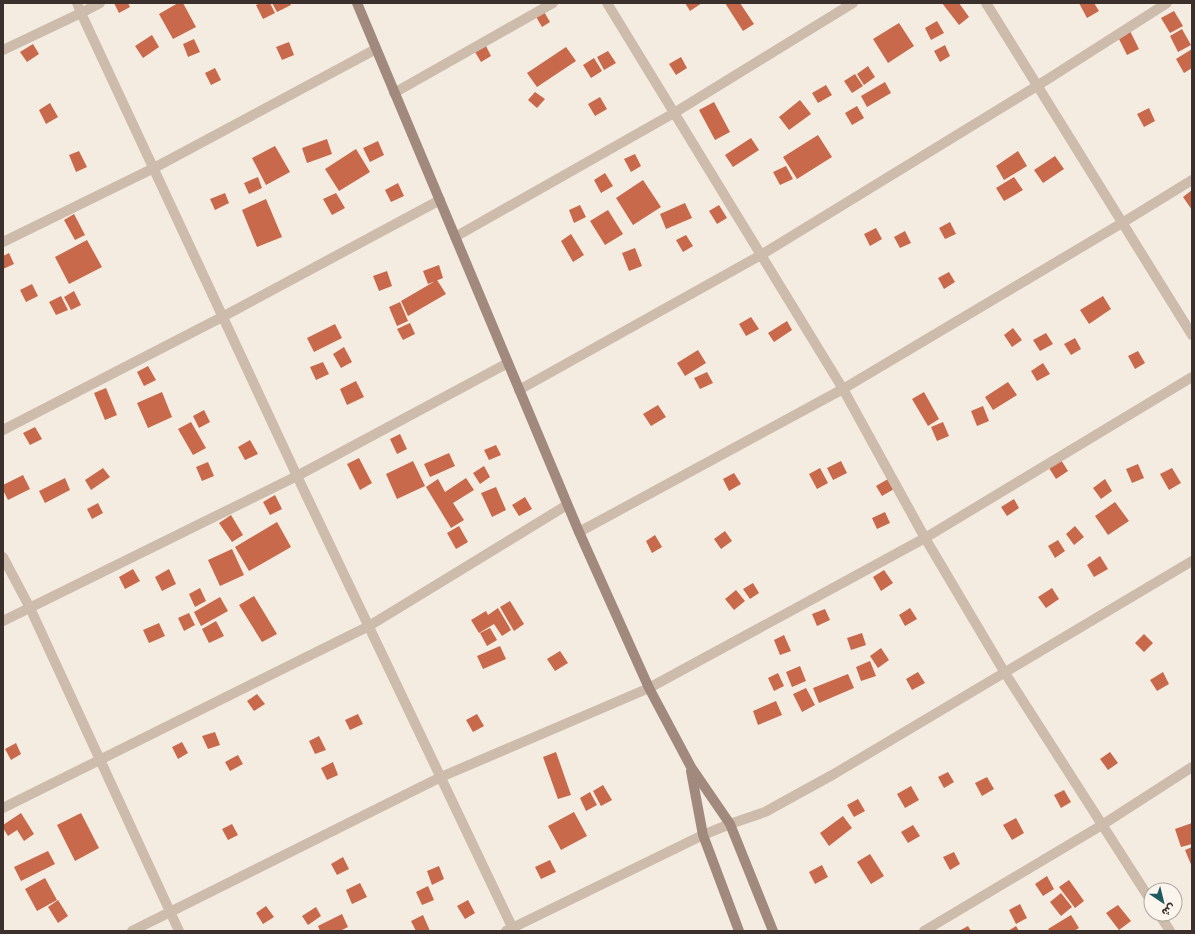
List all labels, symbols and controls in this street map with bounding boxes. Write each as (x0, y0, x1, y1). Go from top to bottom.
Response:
north arrow (1143, 882, 1183, 922)
text: ش (1159, 900, 1178, 919)

